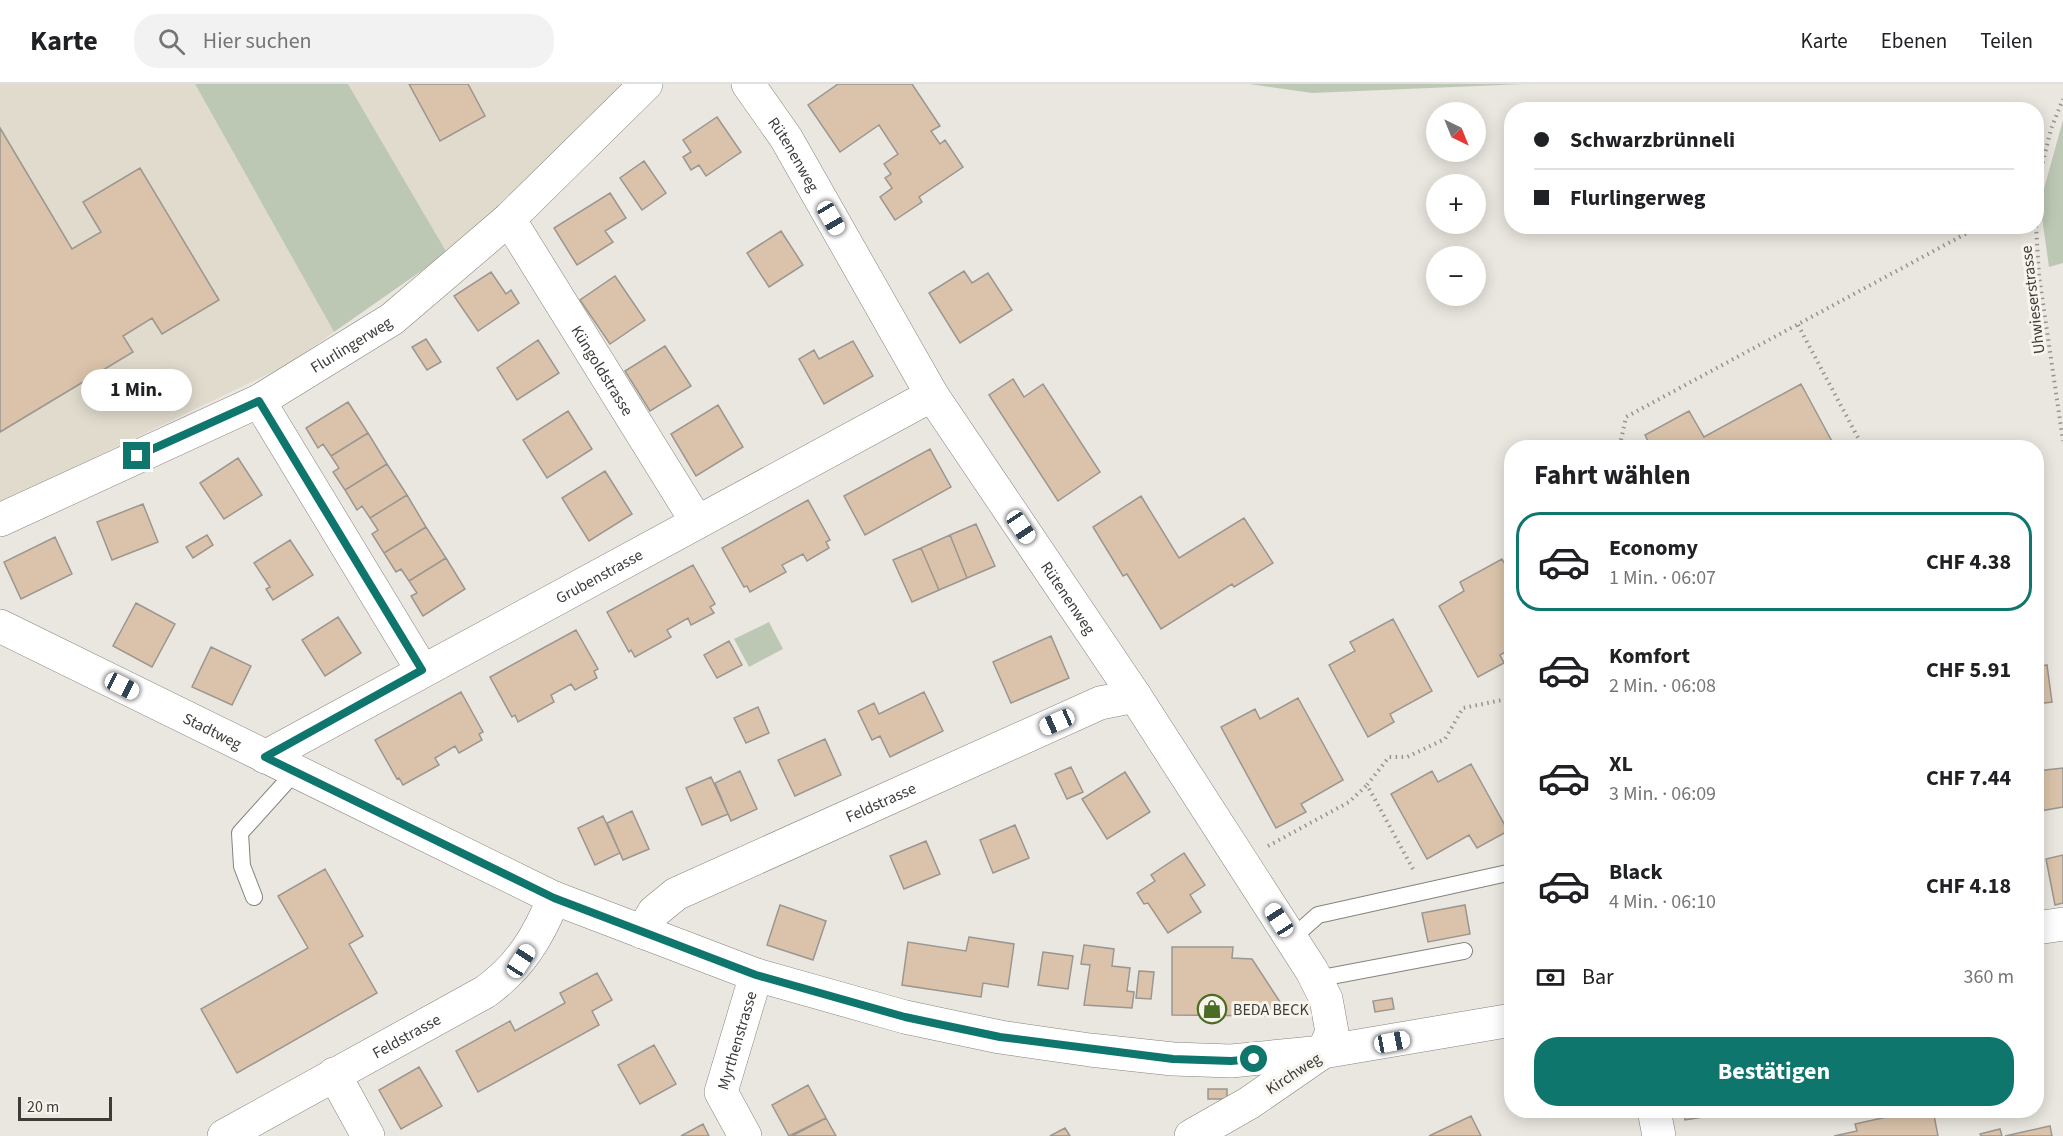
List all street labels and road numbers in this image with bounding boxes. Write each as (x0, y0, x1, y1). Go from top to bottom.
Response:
street label: Rütenenweg (762, 113, 824, 196)
street label: Uhwieserstrasse (2015, 244, 2051, 355)
street label: Flurlingerweg (306, 312, 396, 379)
street label: Küngoldstrasse (566, 321, 638, 420)
street label: Grubenstrasse (552, 544, 647, 609)
street label: Rütenenweg (1035, 557, 1100, 639)
street label: Stadtweg (179, 708, 245, 755)
street label: Feldstrasse (842, 777, 920, 828)
street label: Myrthenstrasse (712, 989, 763, 1093)
street label: Feldstrasse (368, 1009, 445, 1064)
street label: Kirchweg (1262, 1048, 1325, 1100)

